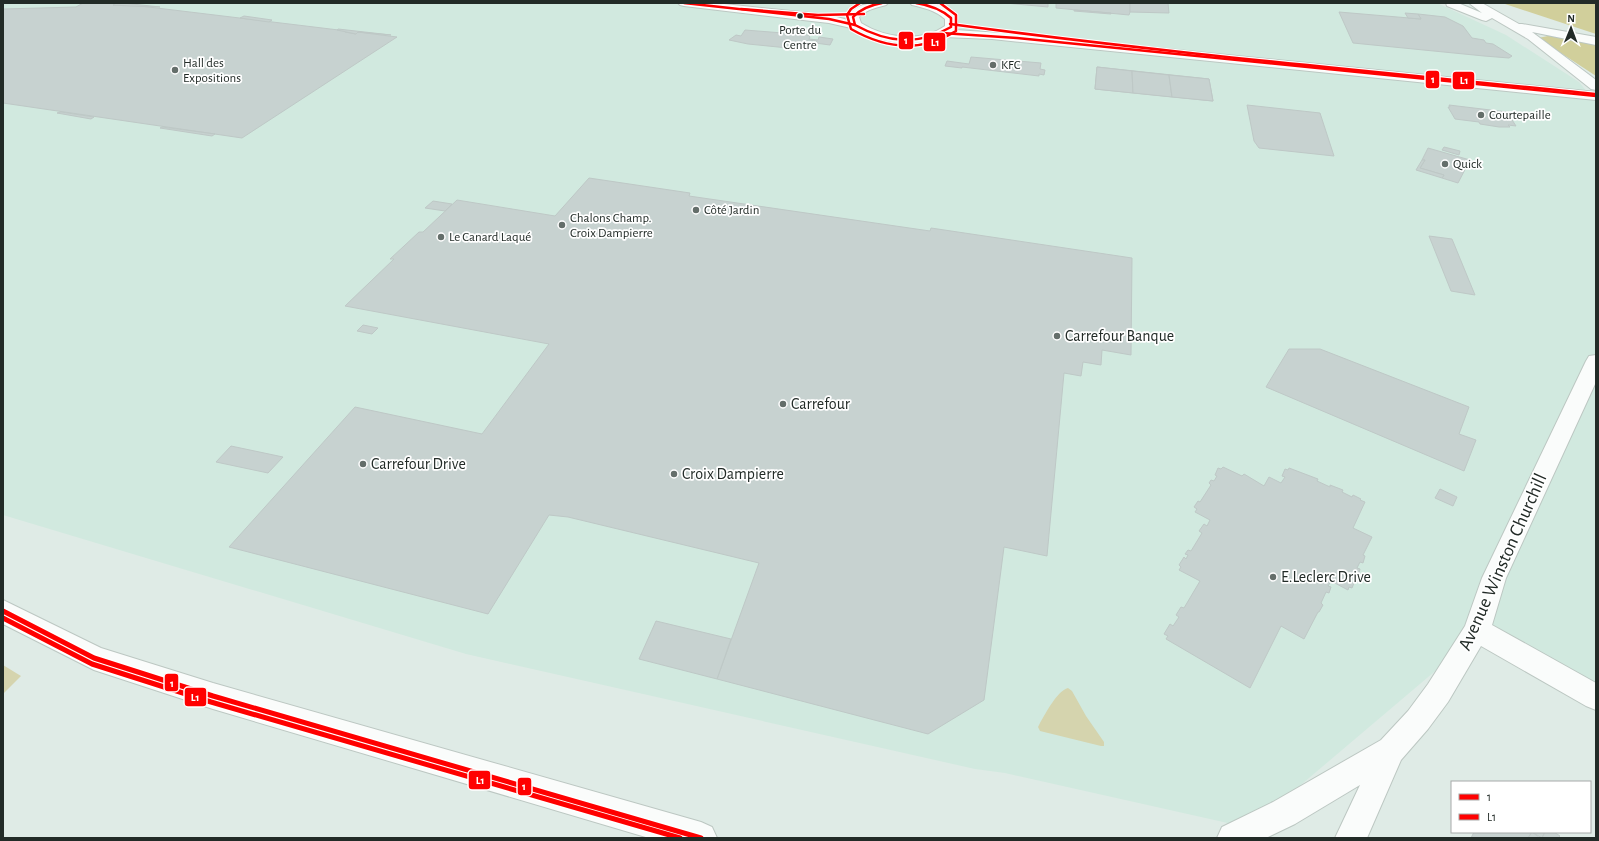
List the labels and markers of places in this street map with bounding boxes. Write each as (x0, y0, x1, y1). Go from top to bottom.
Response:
marker: Porte du Centre (795, 11, 805, 21)
place label: Porte du Centre (779, 24, 821, 52)
place label: Hall des Expositions (183, 57, 241, 85)
place label: KFC (1001, 59, 1021, 72)
marker: KFC (988, 60, 998, 70)
marker: Hall des Expositions (170, 65, 180, 75)
place label: Courtepaille (1489, 109, 1551, 122)
marker: Courtepaille (1476, 110, 1486, 120)
place label: Quick (1453, 158, 1482, 171)
marker: Quick (1440, 159, 1450, 169)
place label: Côté Jardin (704, 204, 759, 217)
marker: Côté Jardin (691, 205, 701, 215)
place label: Chalons Champ. Croix Dampierre (570, 212, 653, 240)
marker: Chalons Champ. Croix Dampierre (557, 220, 567, 230)
place label: Le Canard Laqué (449, 231, 531, 244)
marker: Le Canard Laqué (436, 232, 446, 242)
place label: Carrefour Banque (1065, 328, 1174, 344)
marker: Carrefour Banque (1052, 331, 1062, 341)
place label: Carrefour (791, 396, 851, 412)
marker: Carrefour (778, 399, 788, 409)
place label: Carrefour Drive (371, 456, 466, 472)
marker: Carrefour Drive (358, 459, 368, 469)
place label: Croix Dampierre (682, 466, 784, 482)
marker: Croix Dampierre (669, 469, 679, 479)
place label: E.Leclerc Drive (1281, 569, 1371, 585)
marker: E.Leclerc Drive (1268, 572, 1278, 582)

